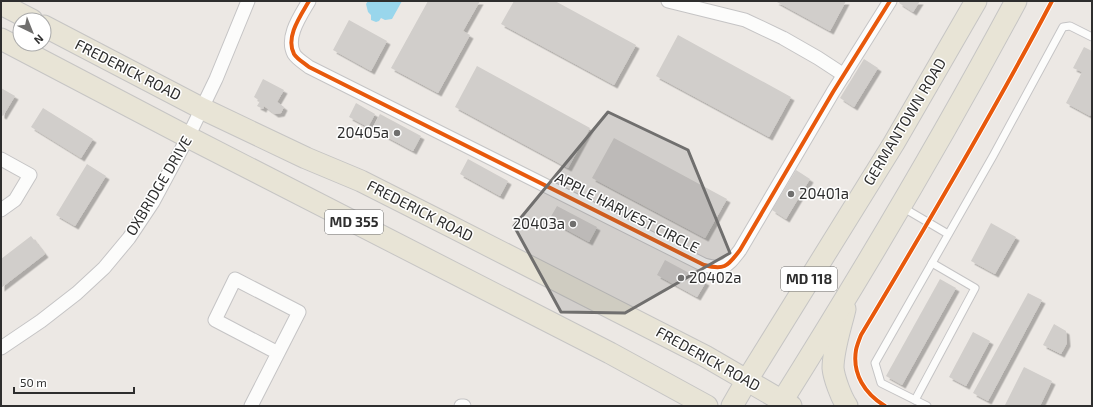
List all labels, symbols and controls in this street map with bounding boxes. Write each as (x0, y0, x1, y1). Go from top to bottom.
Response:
north arrow (12, 12, 52, 52)
text: N (32, 32, 47, 47)
street label: FREDERICK ROAD (72, 35, 184, 104)
street label: GERMANTOWN ROAD (859, 55, 949, 188)
place label: 20405a (337, 123, 389, 141)
marker: 20405a (392, 128, 402, 138)
street label: OXBRIDGE DRIVE (121, 132, 195, 239)
street label: APPLE HARVEST CIRCLE (552, 168, 702, 256)
street label: FREDERICK ROAD (364, 176, 476, 245)
place label: 20401a (799, 184, 849, 202)
marker: 20401a (786, 189, 796, 199)
road number: MD 355 (325, 210, 383, 234)
place label: 20403a (513, 214, 565, 232)
marker: 20403a (568, 219, 578, 229)
road number: MD 118 (781, 267, 837, 291)
place label: 20402a (689, 268, 741, 286)
marker: 20402a (676, 273, 686, 283)
street label: FREDERICK ROAD (653, 322, 764, 394)
scale bar (14, 369, 134, 395)
text: 50 m (20, 375, 47, 389)

